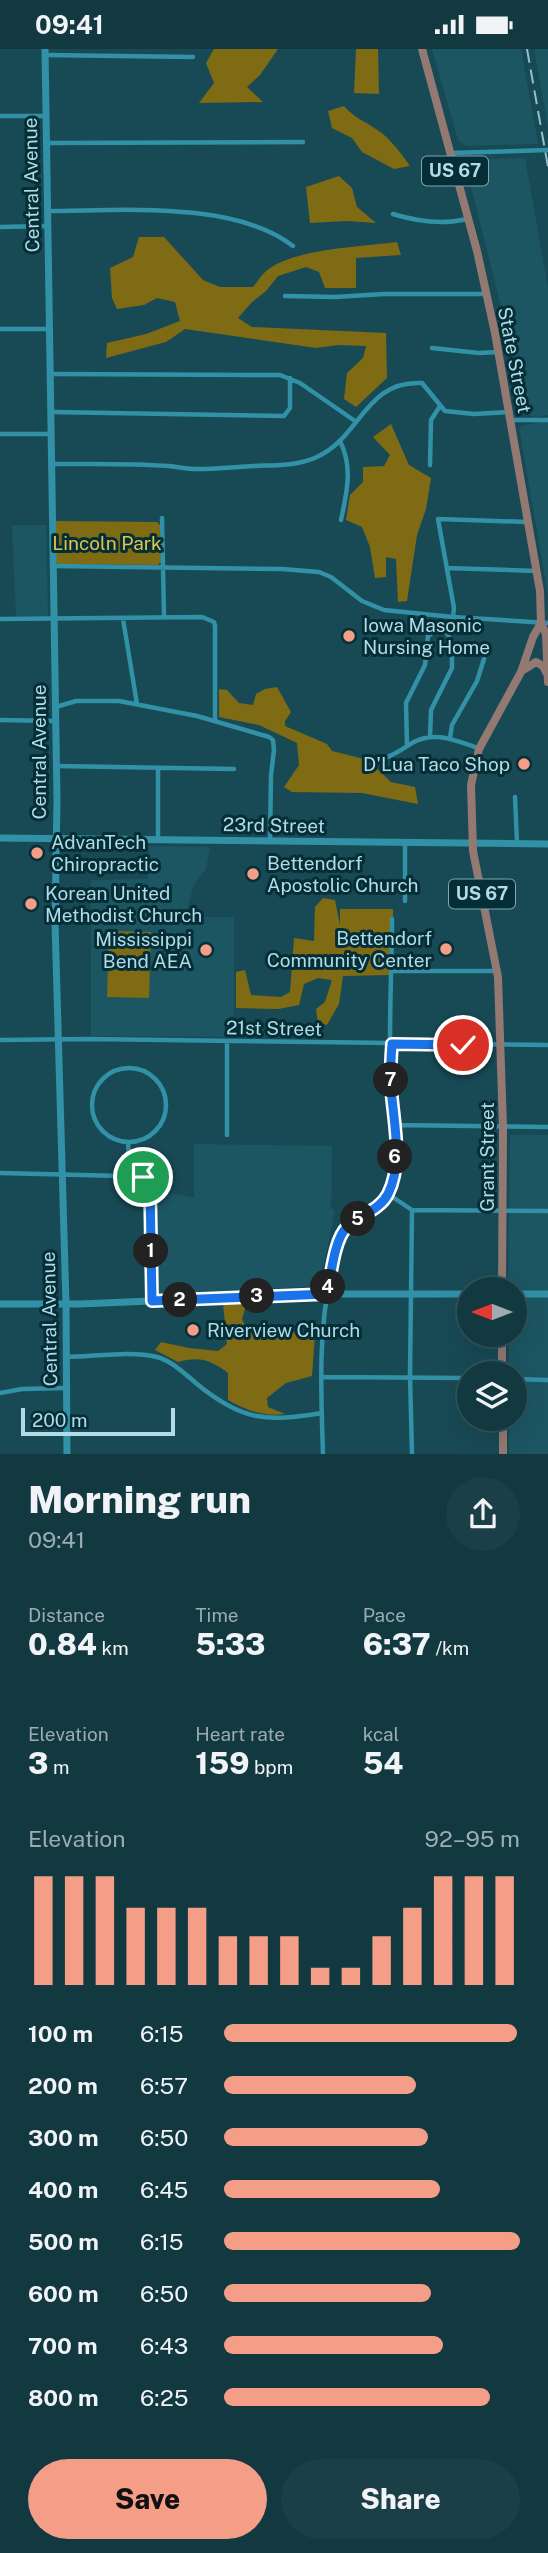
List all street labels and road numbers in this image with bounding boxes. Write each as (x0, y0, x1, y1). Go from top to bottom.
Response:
street label: Central Avenue (19, 117, 43, 253)
road number: US 67 (422, 156, 488, 185)
street label: State Street (494, 305, 536, 415)
street label: Central Avenue (28, 685, 50, 819)
street label: 23rd Street (223, 813, 325, 837)
road number: US 67 (449, 879, 515, 909)
street label: 21st Street (226, 1016, 322, 1040)
street label: Grant Street (476, 1102, 498, 1212)
street label: Central Avenue (37, 1251, 61, 1387)

